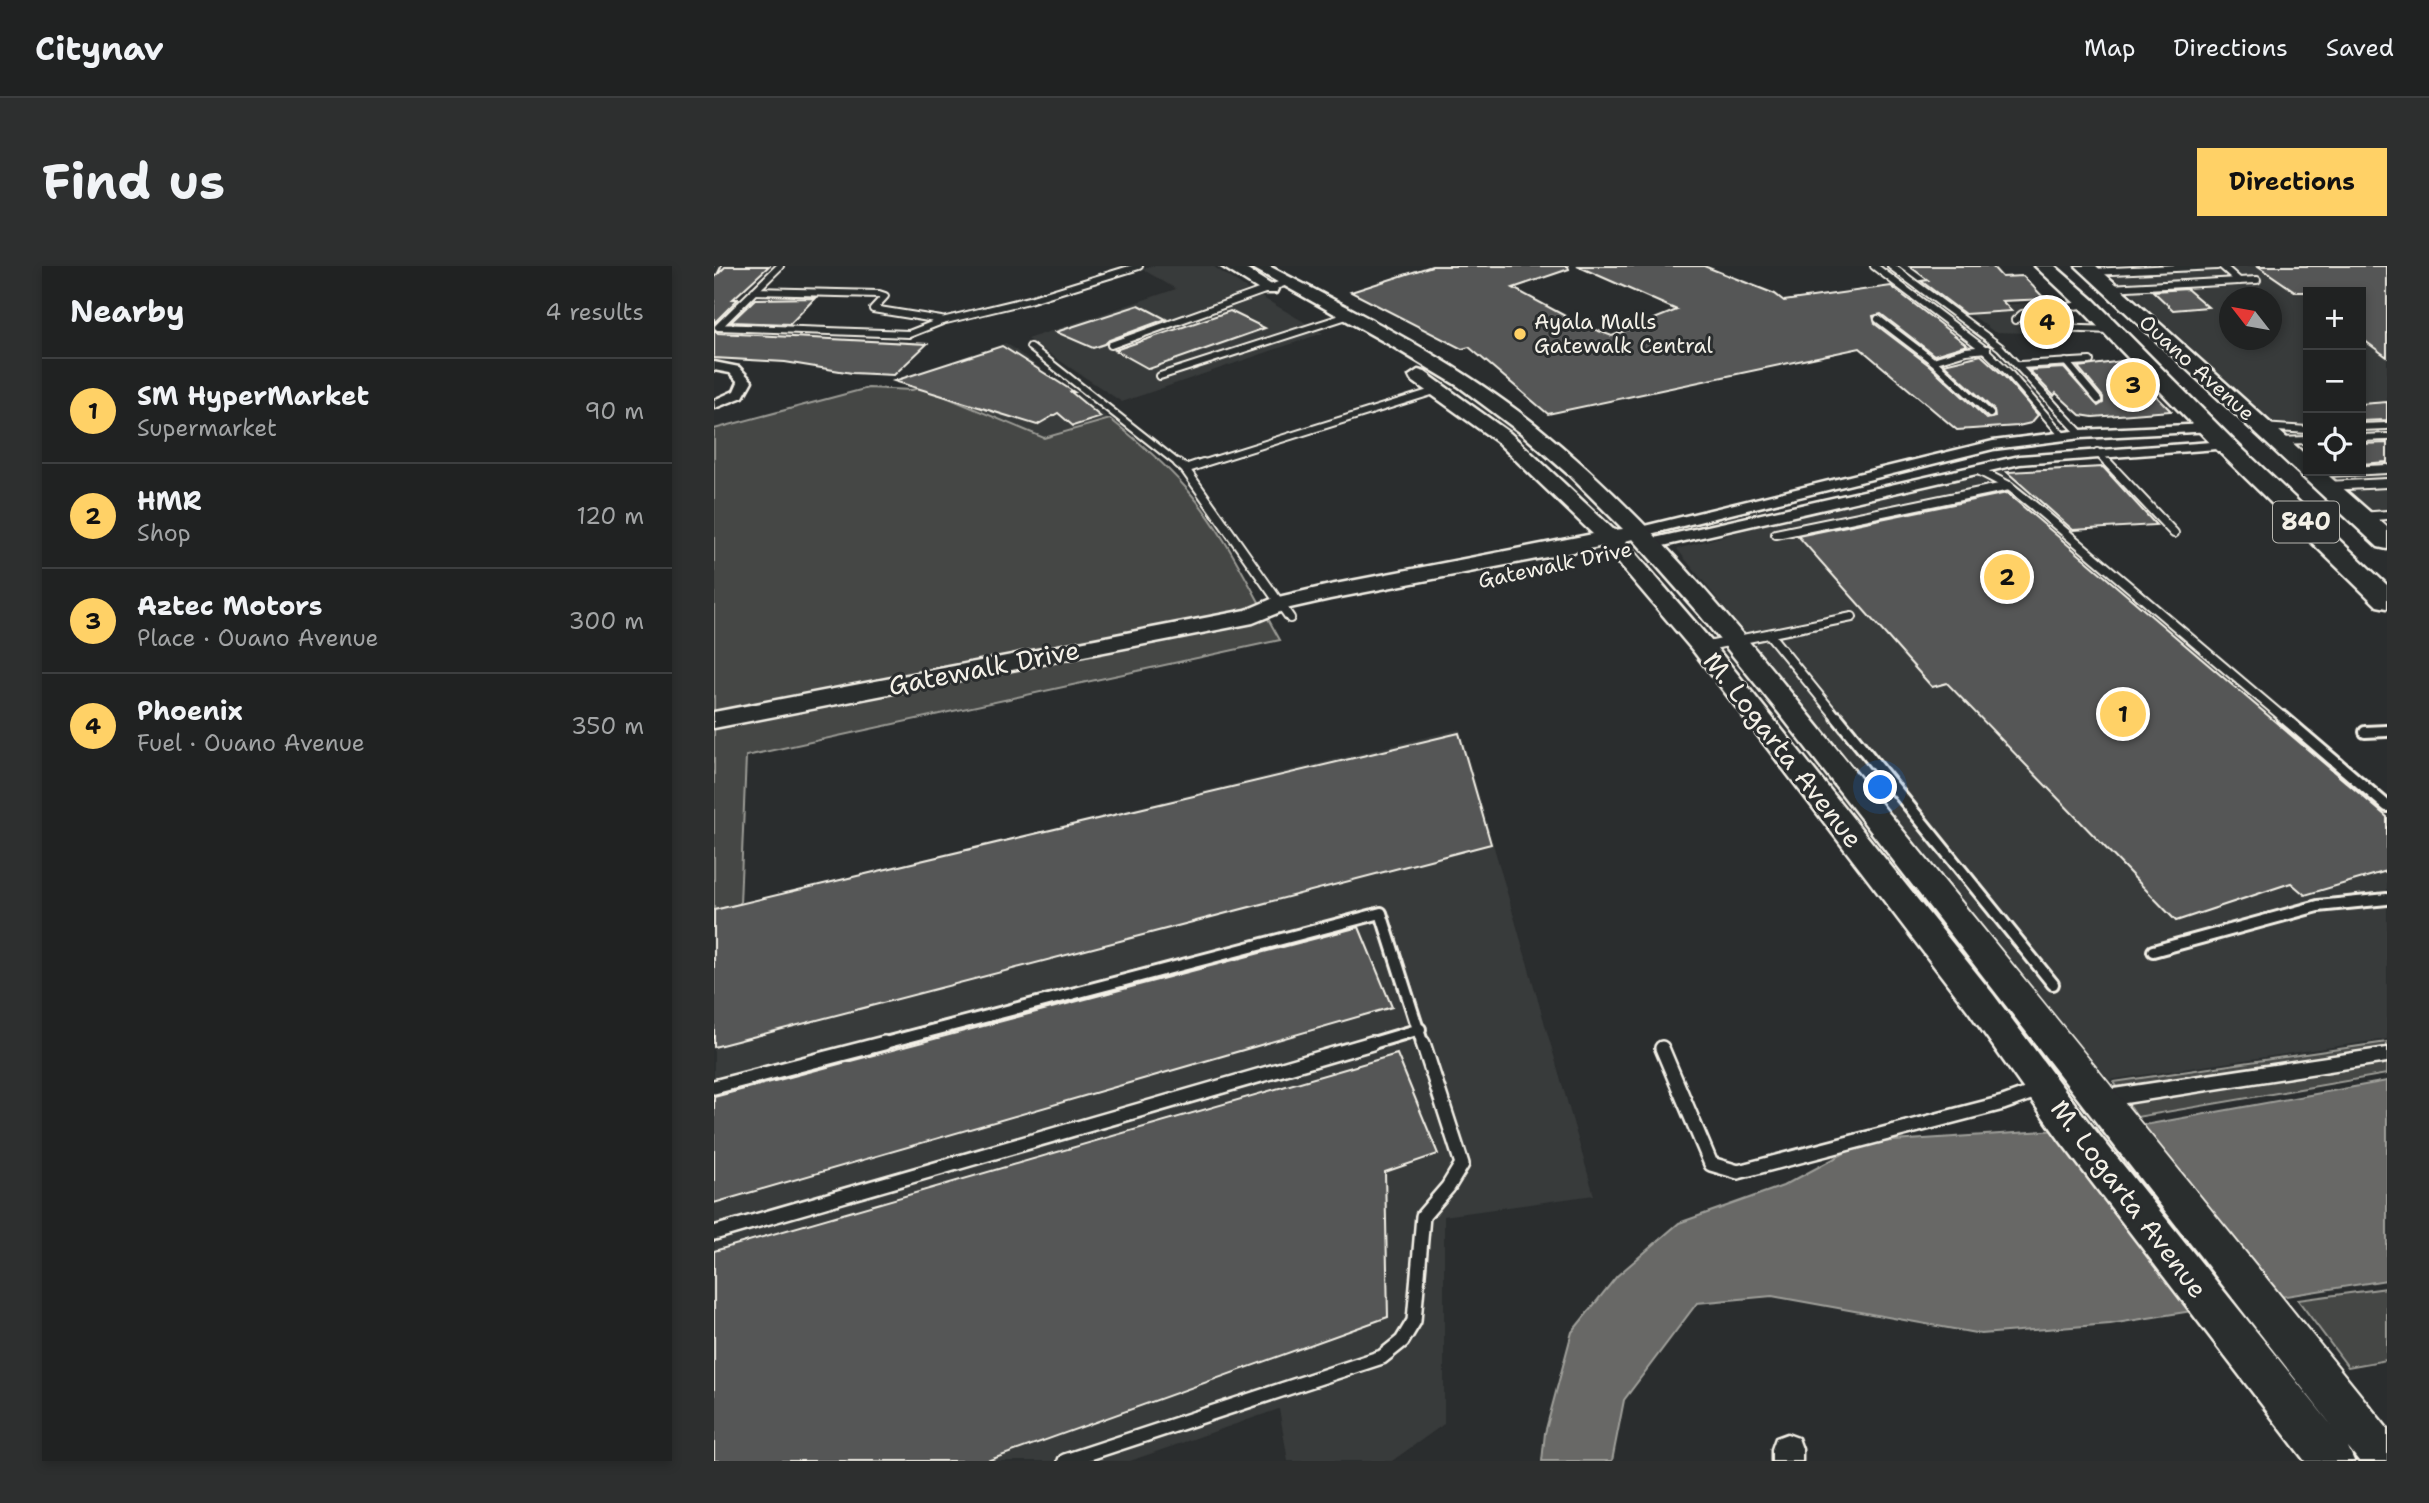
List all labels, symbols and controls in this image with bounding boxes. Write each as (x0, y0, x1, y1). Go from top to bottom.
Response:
text: Citynav (35, 26, 164, 71)
text: Map (2084, 32, 2135, 64)
text: Directions (2173, 32, 2288, 64)
text: Saved (2326, 32, 2394, 64)
button: Directions (2197, 148, 2387, 216)
text: Find us (42, 149, 225, 215)
north arrow (2219, 287, 2282, 350)
map controls (2303, 287, 2366, 476)
button: + (2303, 287, 2366, 350)
text: Nearby (70, 291, 185, 332)
pin: 4 (2024, 296, 2070, 348)
text: 4 results (545, 297, 644, 327)
place label: Ayala Malls Gatewalk Central (1534, 308, 1714, 360)
street label: Ouano Avenue (2133, 308, 2261, 428)
marker: Ayala Malls Gatewalk Central (1512, 326, 1528, 342)
button: − (2303, 350, 2366, 413)
pin: 3 (2110, 359, 2156, 411)
text: SM HyperMarket (137, 378, 369, 413)
text: 1 (88, 396, 98, 426)
text: 90 m (584, 396, 644, 426)
text: Supermarket (137, 413, 277, 443)
button: locate (2303, 413, 2366, 476)
text: HMR (137, 483, 202, 518)
text: 2 (85, 501, 101, 531)
text: 120 m (576, 501, 644, 531)
road number: 840 (2273, 501, 2339, 542)
text: Shop (137, 518, 191, 548)
street label: Gatewalk Drive (1475, 535, 1635, 595)
pin: 2 (1984, 551, 2030, 603)
text: Aztec Motors (137, 588, 322, 623)
text: 3 (85, 606, 101, 636)
text: 300 m (569, 606, 644, 636)
text: Place · Ouano Avenue (137, 623, 379, 653)
street label: Gatewalk Drive (885, 632, 1083, 703)
street label: M. Logarta Avenue (1696, 644, 1871, 855)
pin: 1 (2100, 688, 2146, 740)
text: Phoenix (137, 693, 243, 728)
text: 4 (85, 711, 101, 741)
text: 350 m (571, 711, 644, 741)
text: Fuel · Ouano Avenue (137, 728, 365, 758)
your location (1863, 770, 1897, 804)
street label: M. Logarta Avenue (2043, 1092, 2216, 1305)

